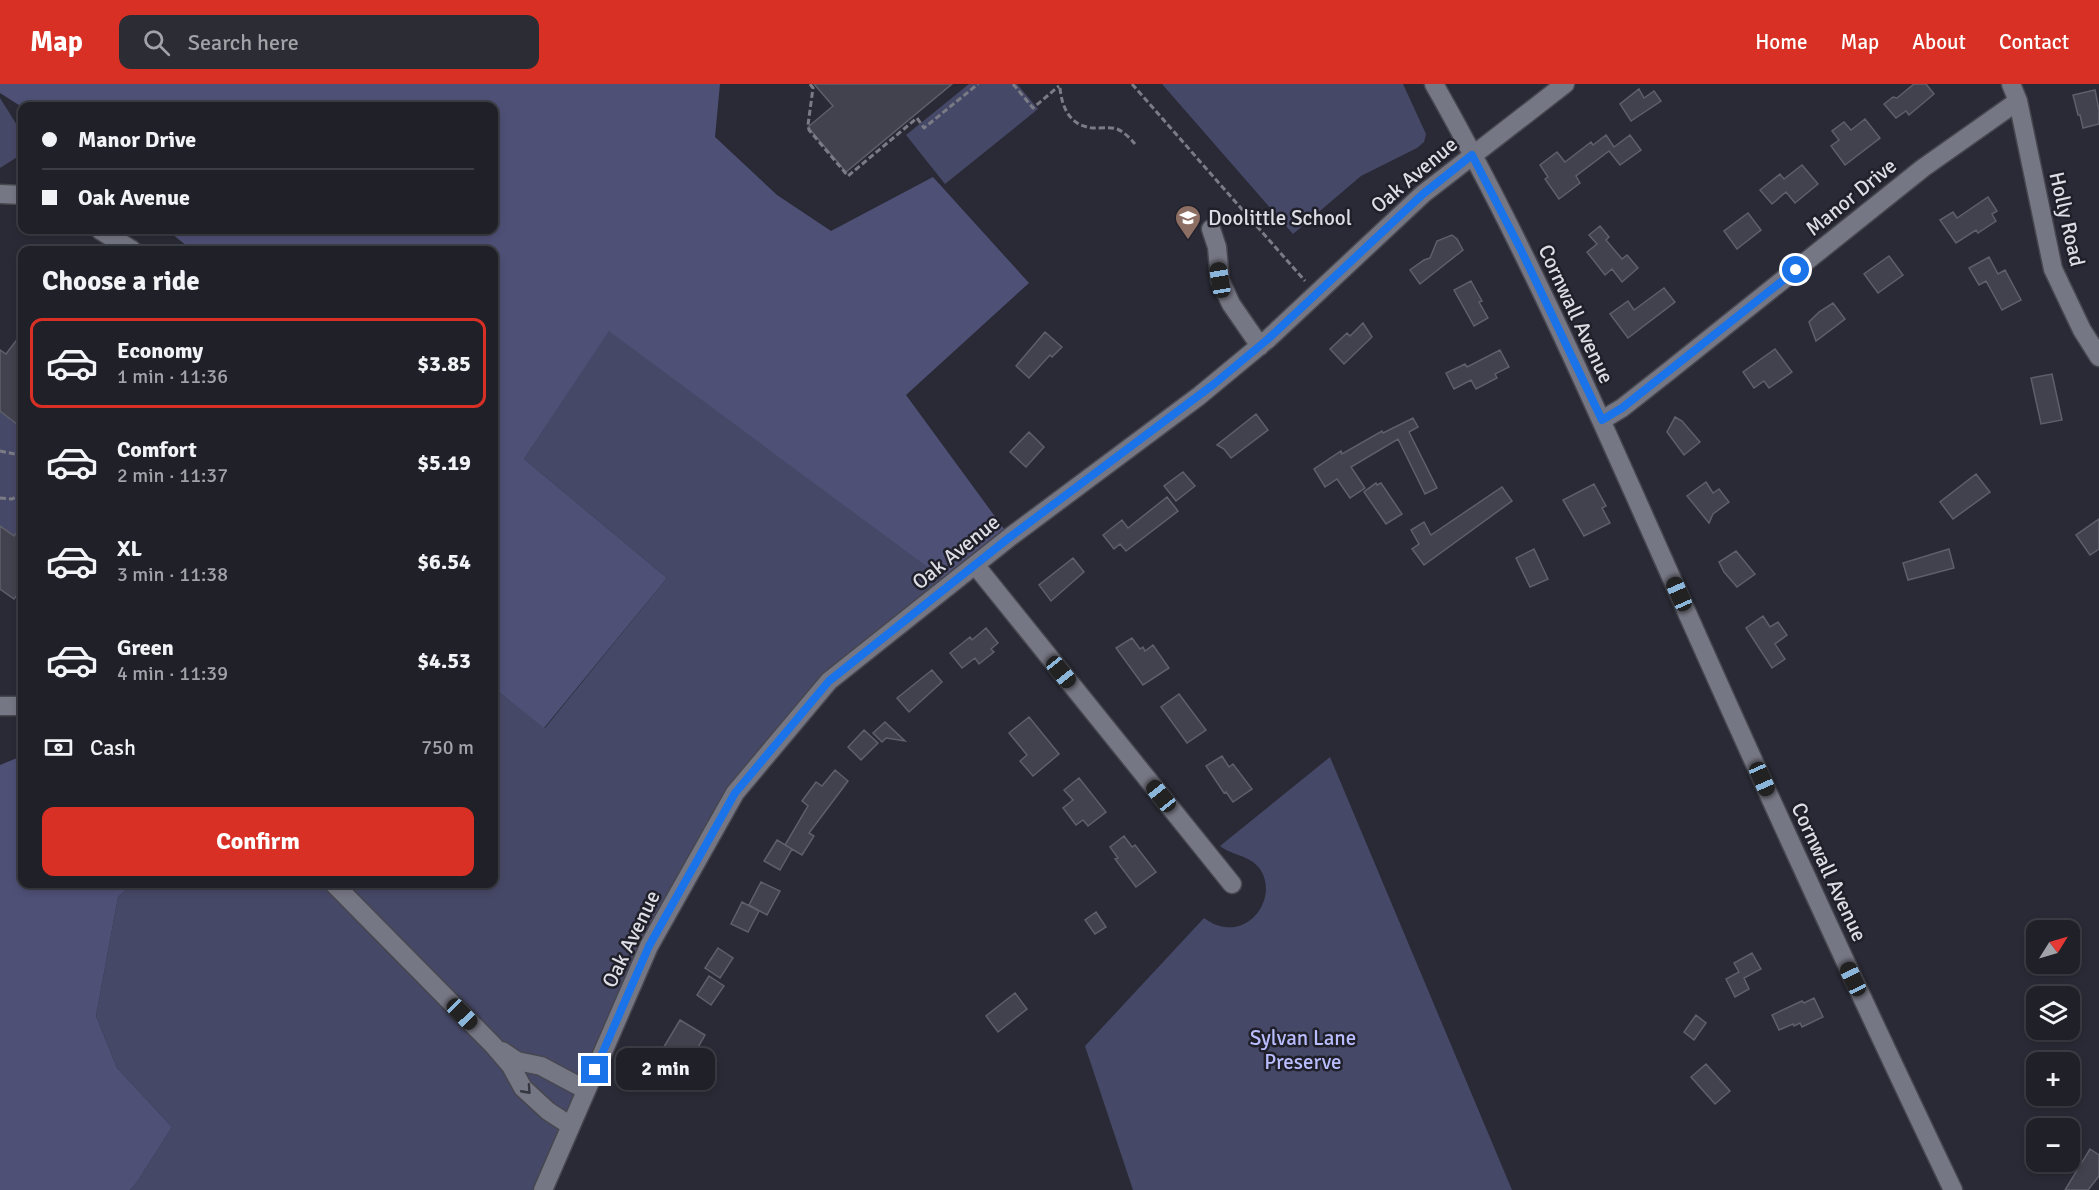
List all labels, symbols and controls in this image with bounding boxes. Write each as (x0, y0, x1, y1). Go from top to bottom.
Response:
search box (119, 15, 539, 69)
text: Map (30, 25, 83, 59)
icon: search (140, 26, 173, 59)
text: Search here (188, 29, 299, 56)
text: Home (1755, 29, 1808, 55)
text: Map (1841, 29, 1879, 55)
text: About (1912, 29, 1966, 55)
text: Contact (1999, 29, 2069, 55)
text: Manor Drive (78, 126, 196, 153)
street label: Oak Avenue (1365, 131, 1463, 219)
street label: Manor Drive (1800, 153, 1902, 241)
street label: Holly Road (2043, 169, 2091, 269)
text: Oak Avenue (78, 184, 190, 211)
school or university icon: Doolittle School (1173, 203, 1203, 241)
place label: Doolittle School (1208, 205, 1352, 231)
street label: Cornwall Avenue (1532, 240, 1620, 388)
route start (1782, 256, 1809, 283)
car (1208, 261, 1232, 299)
text: Choose a ride (42, 265, 200, 298)
icon: car (45, 336, 99, 390)
text: Economy (117, 337, 203, 364)
text: $3.85 (417, 350, 471, 377)
text: 1 min · 11:36 (117, 364, 228, 389)
icon: car (45, 435, 99, 489)
text: Comfort (117, 436, 197, 463)
text: $5.19 (417, 449, 471, 476)
text: 2 min · 11:37 (117, 463, 228, 488)
street label: Oak Avenue (907, 509, 1005, 595)
icon: car (45, 534, 99, 588)
text: XL (117, 535, 142, 562)
text: $6.54 (417, 548, 471, 575)
text: 3 min · 11:38 (117, 562, 228, 587)
car (1663, 574, 1695, 614)
icon: car (45, 633, 99, 687)
text: Green (117, 634, 174, 661)
text: $4.53 (417, 647, 471, 674)
car (1043, 652, 1079, 692)
text: 4 min · 11:39 (117, 661, 228, 686)
icon: cash (42, 731, 75, 764)
text: Cash (90, 734, 136, 761)
text: 750 m (421, 735, 474, 760)
car (1746, 759, 1778, 799)
car (1143, 776, 1179, 816)
street label: Cornwall Avenue (1785, 798, 1873, 946)
button: Confirm (42, 807, 474, 876)
street label: Oak Avenue (596, 886, 666, 992)
north arrow (2026, 920, 2080, 974)
map controls (2026, 920, 2080, 1172)
car (1837, 959, 1869, 999)
button: layers (2026, 986, 2080, 1040)
car (443, 995, 481, 1033)
park label: Sylvan Lane Preserve (1250, 1025, 1356, 1075)
callout: 2 min (616, 1049, 715, 1091)
button: + (2026, 1052, 2080, 1106)
route end (581, 1056, 608, 1083)
text: 2 min (641, 1056, 690, 1081)
one-way arrow (520, 1083, 531, 1094)
button: − (2026, 1118, 2080, 1172)

